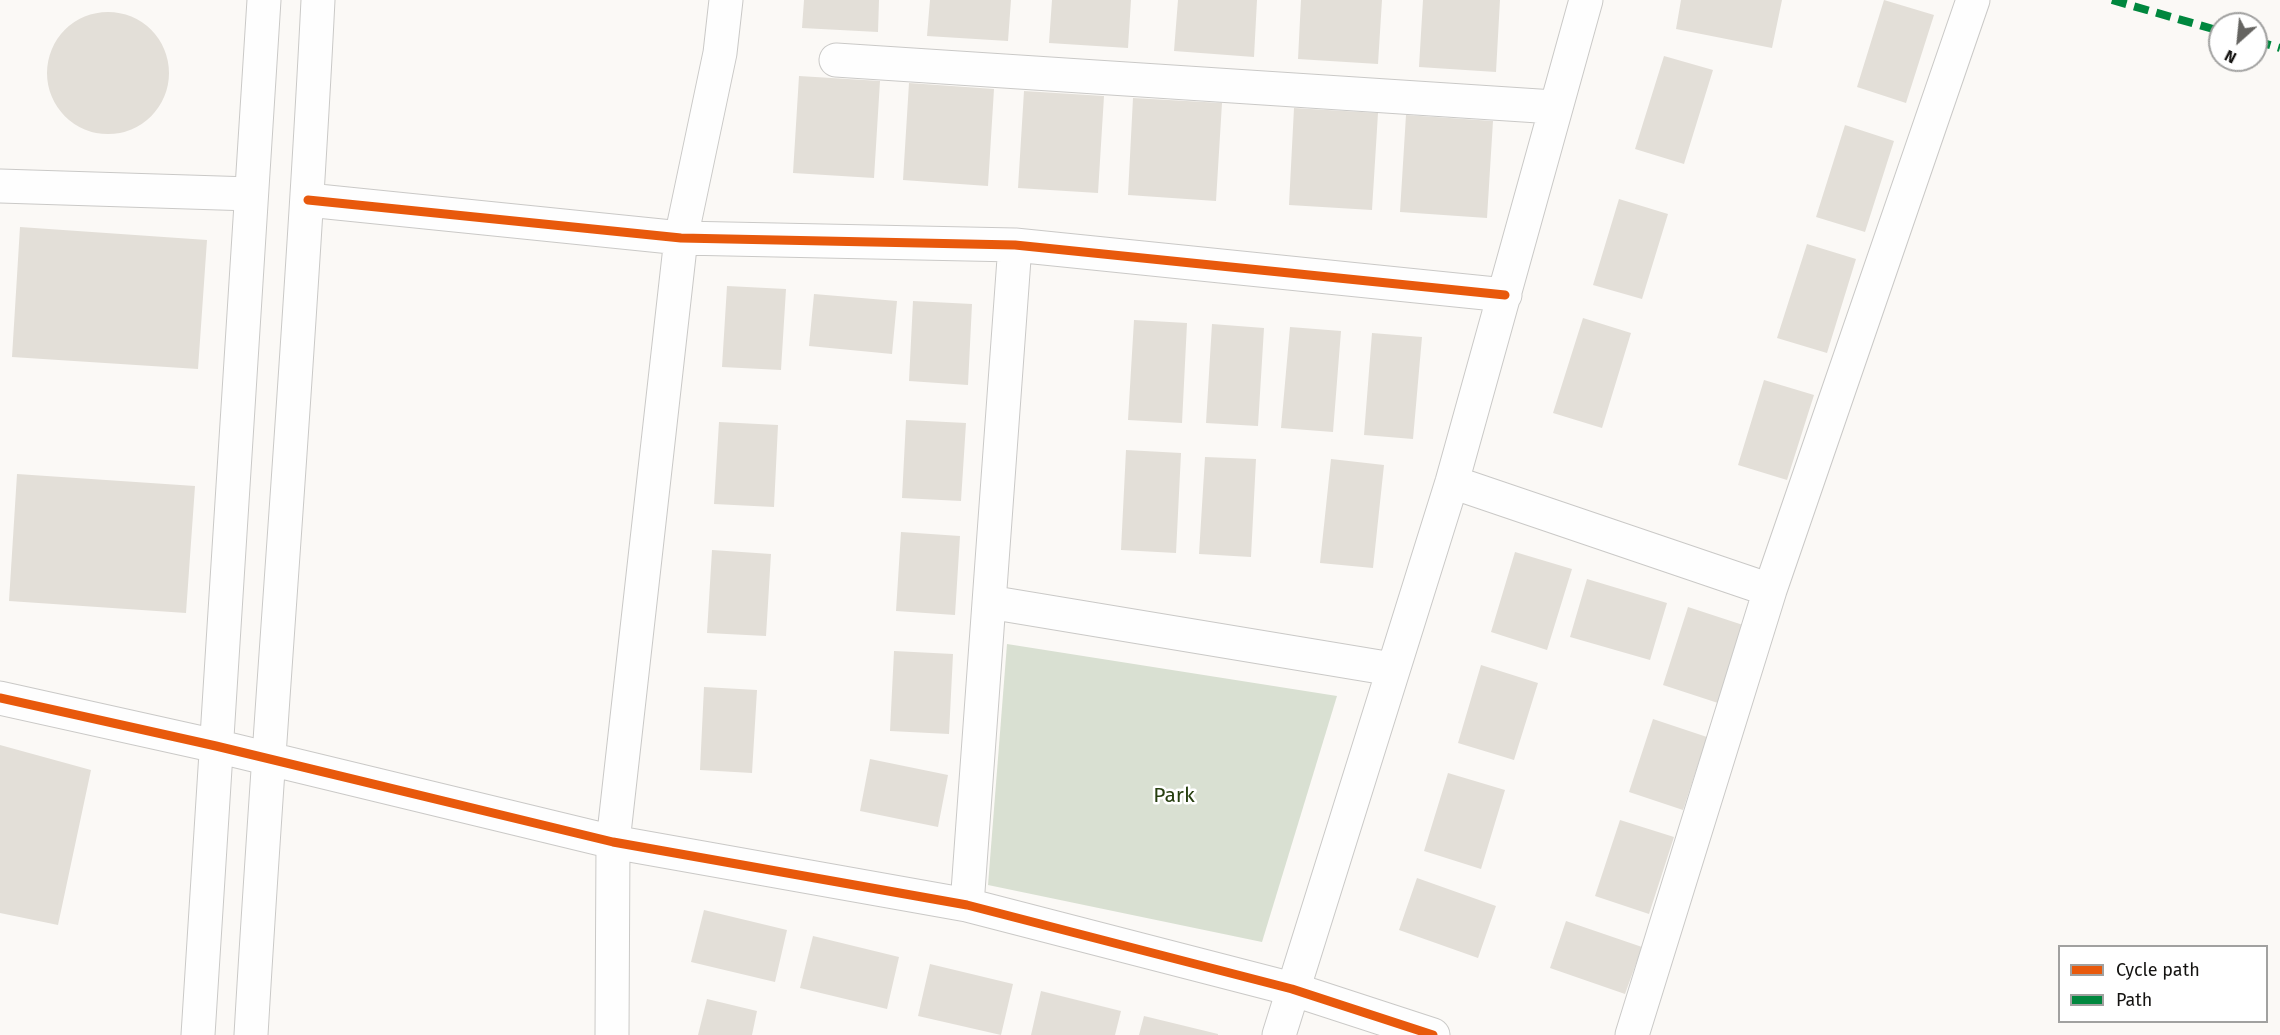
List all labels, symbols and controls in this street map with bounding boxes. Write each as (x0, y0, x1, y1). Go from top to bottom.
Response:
north arrow (2208, 12, 2268, 72)
text: N (2221, 46, 2240, 68)
park label: Park (1153, 783, 1195, 809)
legend (2058, 945, 2268, 1023)
text: Cycle path (2116, 959, 2200, 981)
text: Path (2116, 989, 2152, 1011)

